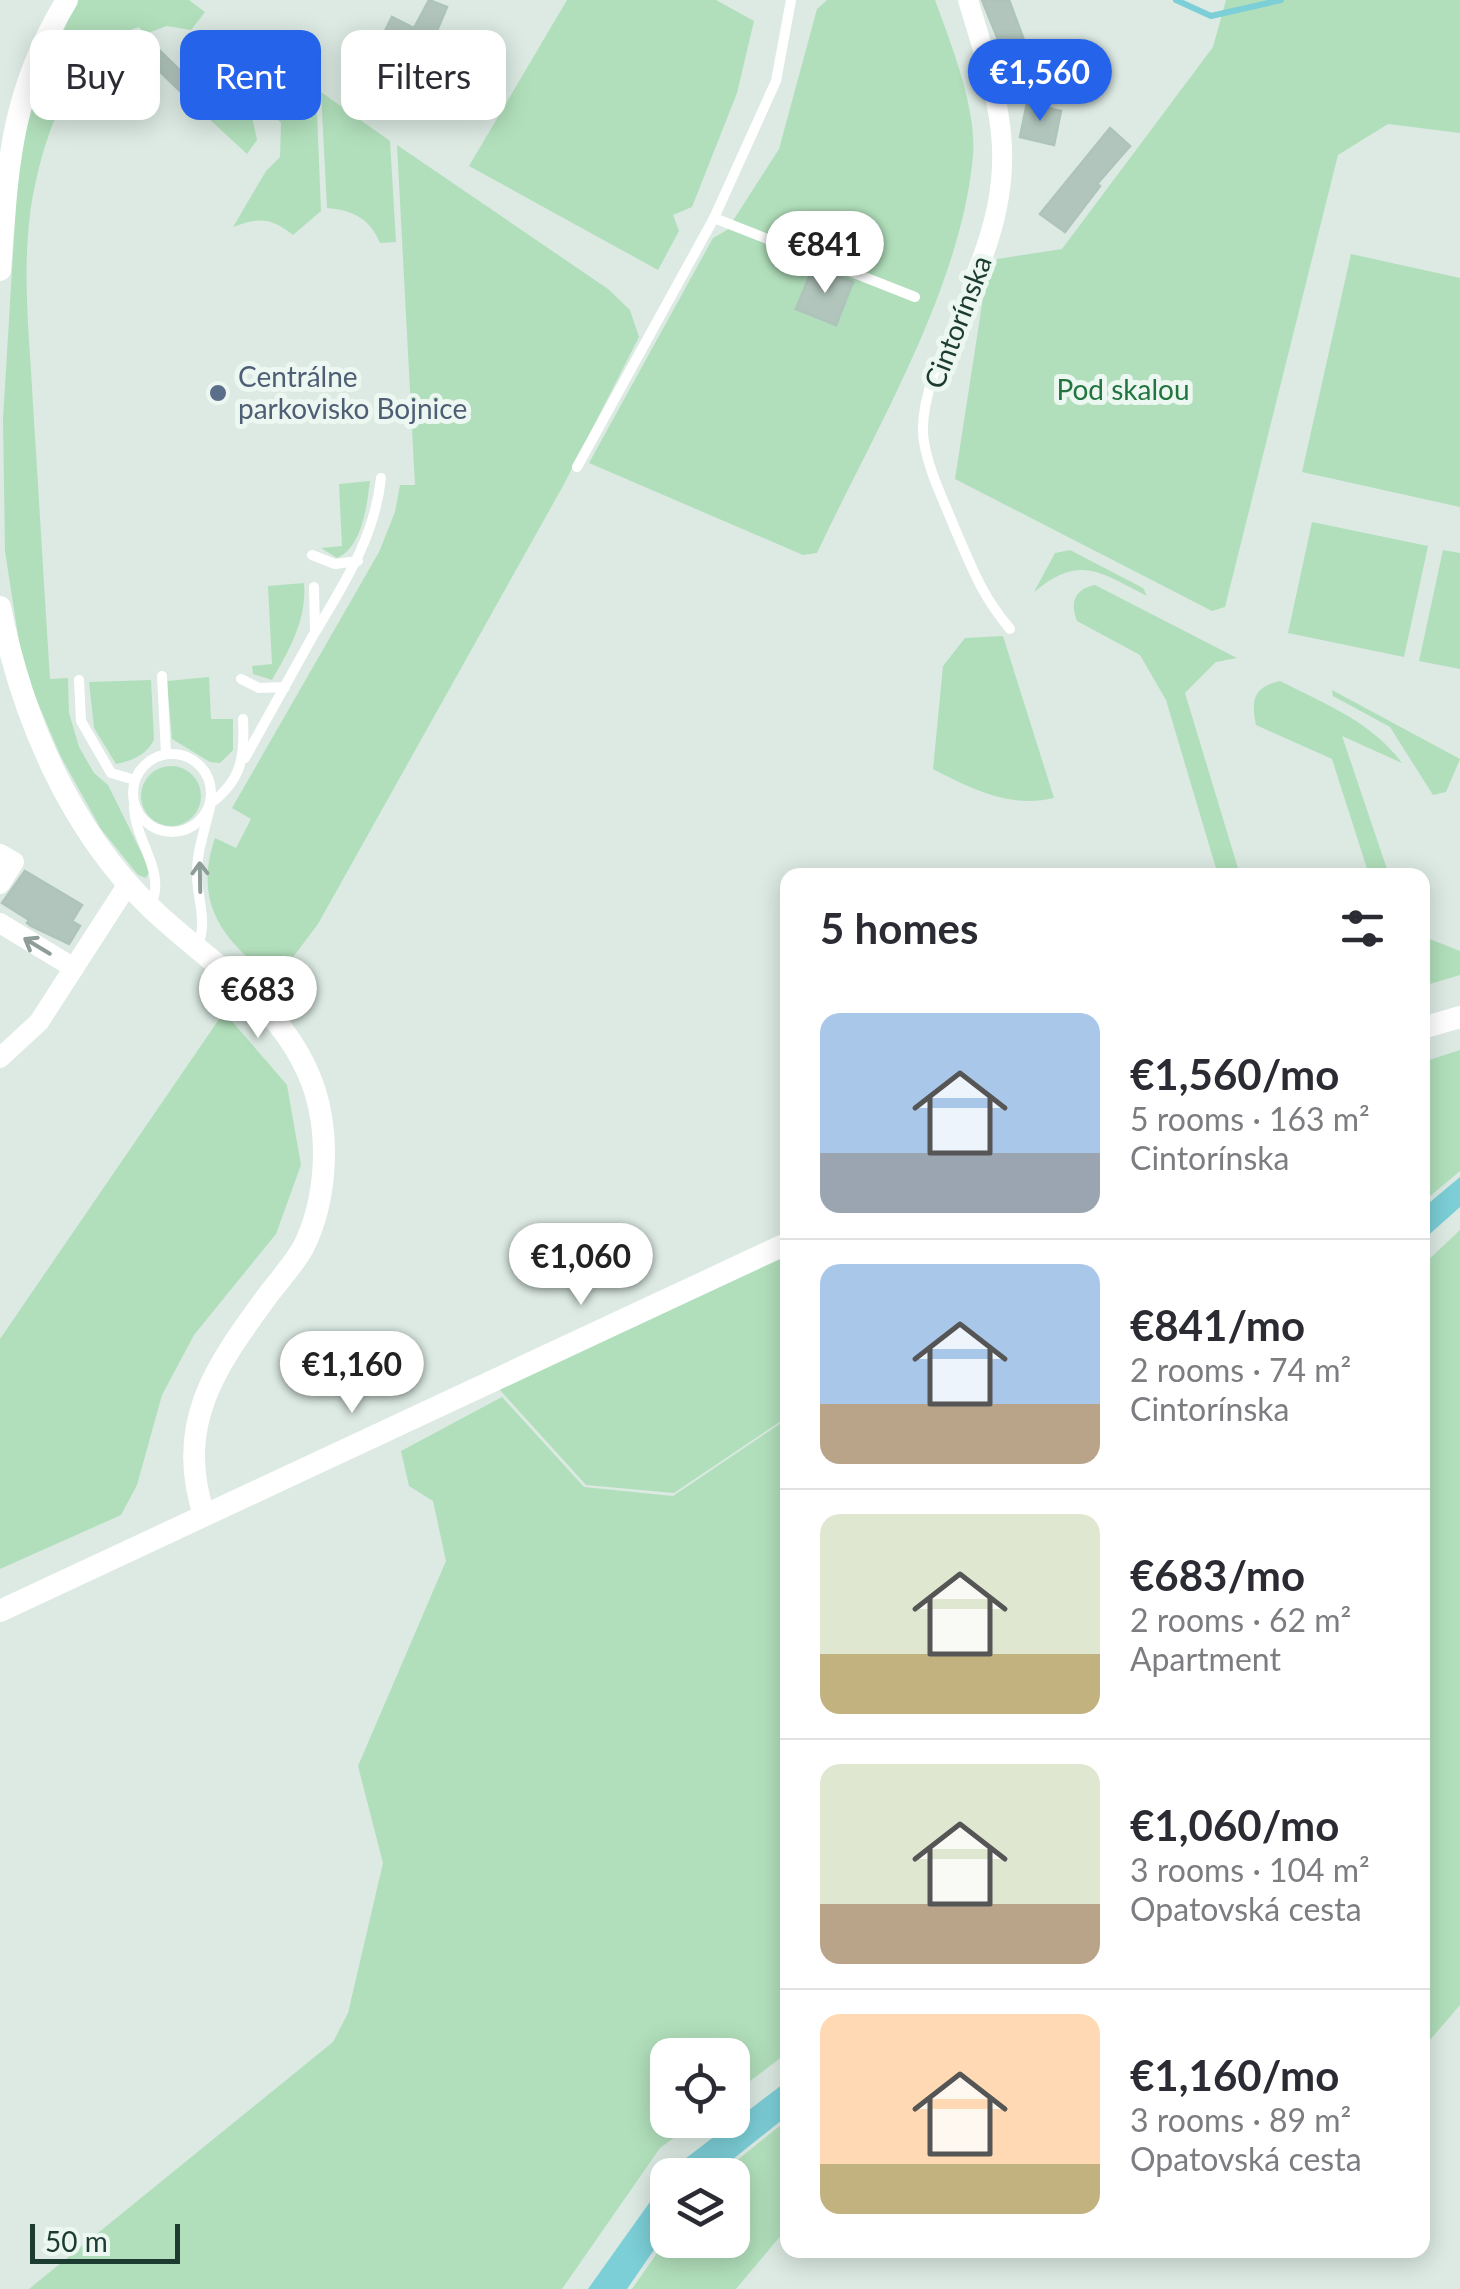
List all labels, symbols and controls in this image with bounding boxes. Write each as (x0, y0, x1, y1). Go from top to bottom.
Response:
chip: Buy (30, 30, 160, 120)
chip: Rent (180, 30, 321, 120)
chip: Filters (341, 30, 506, 120)
pin: €1,560 (959, 39, 1121, 124)
text: €1,560 (990, 52, 1090, 91)
pin: €841 (766, 211, 884, 296)
text: €841 (788, 224, 862, 263)
street label: Cintorínska (916, 250, 998, 393)
place label: Centrálne parkovisko Bojnice (238, 359, 467, 425)
park label: Pod skalou (1056, 372, 1190, 406)
marker: Centrálne parkovisko Bojnice (207, 382, 229, 404)
one-way arrow (190, 861, 209, 893)
icon: filters (1335, 901, 1390, 956)
text: 5 homes (820, 903, 978, 953)
one-way arrow (23, 936, 52, 956)
pin: €683 (199, 956, 317, 1041)
text: €683 (221, 969, 295, 1008)
text: €1,560/mo (1130, 1049, 1339, 1099)
icon: home (900, 1053, 1020, 1173)
text: 5 rooms · 163 m² (1130, 1099, 1370, 1138)
text: Cintorínska (1130, 1138, 1289, 1177)
pin: €1,060 (500, 1223, 662, 1308)
text: €1,060 (531, 1236, 631, 1275)
text: €841/mo (1130, 1300, 1305, 1350)
icon: home (900, 1304, 1020, 1424)
pin: €1,160 (271, 1331, 433, 1416)
text: €1,160 (302, 1344, 402, 1383)
text: 2 rooms · 74 m² (1130, 1350, 1351, 1389)
text: Cintorínska (1130, 1389, 1289, 1428)
text: €683/mo (1130, 1550, 1305, 1600)
icon: home (900, 1554, 1020, 1674)
text: 2 rooms · 62 m² (1130, 1600, 1351, 1639)
text: Apartment (1130, 1639, 1281, 1678)
text: €1,060/mo (1130, 1800, 1339, 1850)
icon: home (900, 1804, 1020, 1924)
text: 3 rooms · 104 m² (1130, 1850, 1370, 1889)
text: Opatovská cesta (1130, 1889, 1362, 1928)
map controls (650, 2038, 750, 2258)
button: locate (650, 2038, 750, 2138)
text: €1,160/mo (1130, 2050, 1339, 2100)
icon: home (900, 2054, 1020, 2174)
text: 3 rooms · 89 m² (1130, 2100, 1351, 2139)
text: Opatovská cesta (1130, 2139, 1362, 2178)
button: layers (650, 2158, 750, 2258)
scale bar (30, 2219, 180, 2264)
text: 50 m (45, 2224, 108, 2258)

